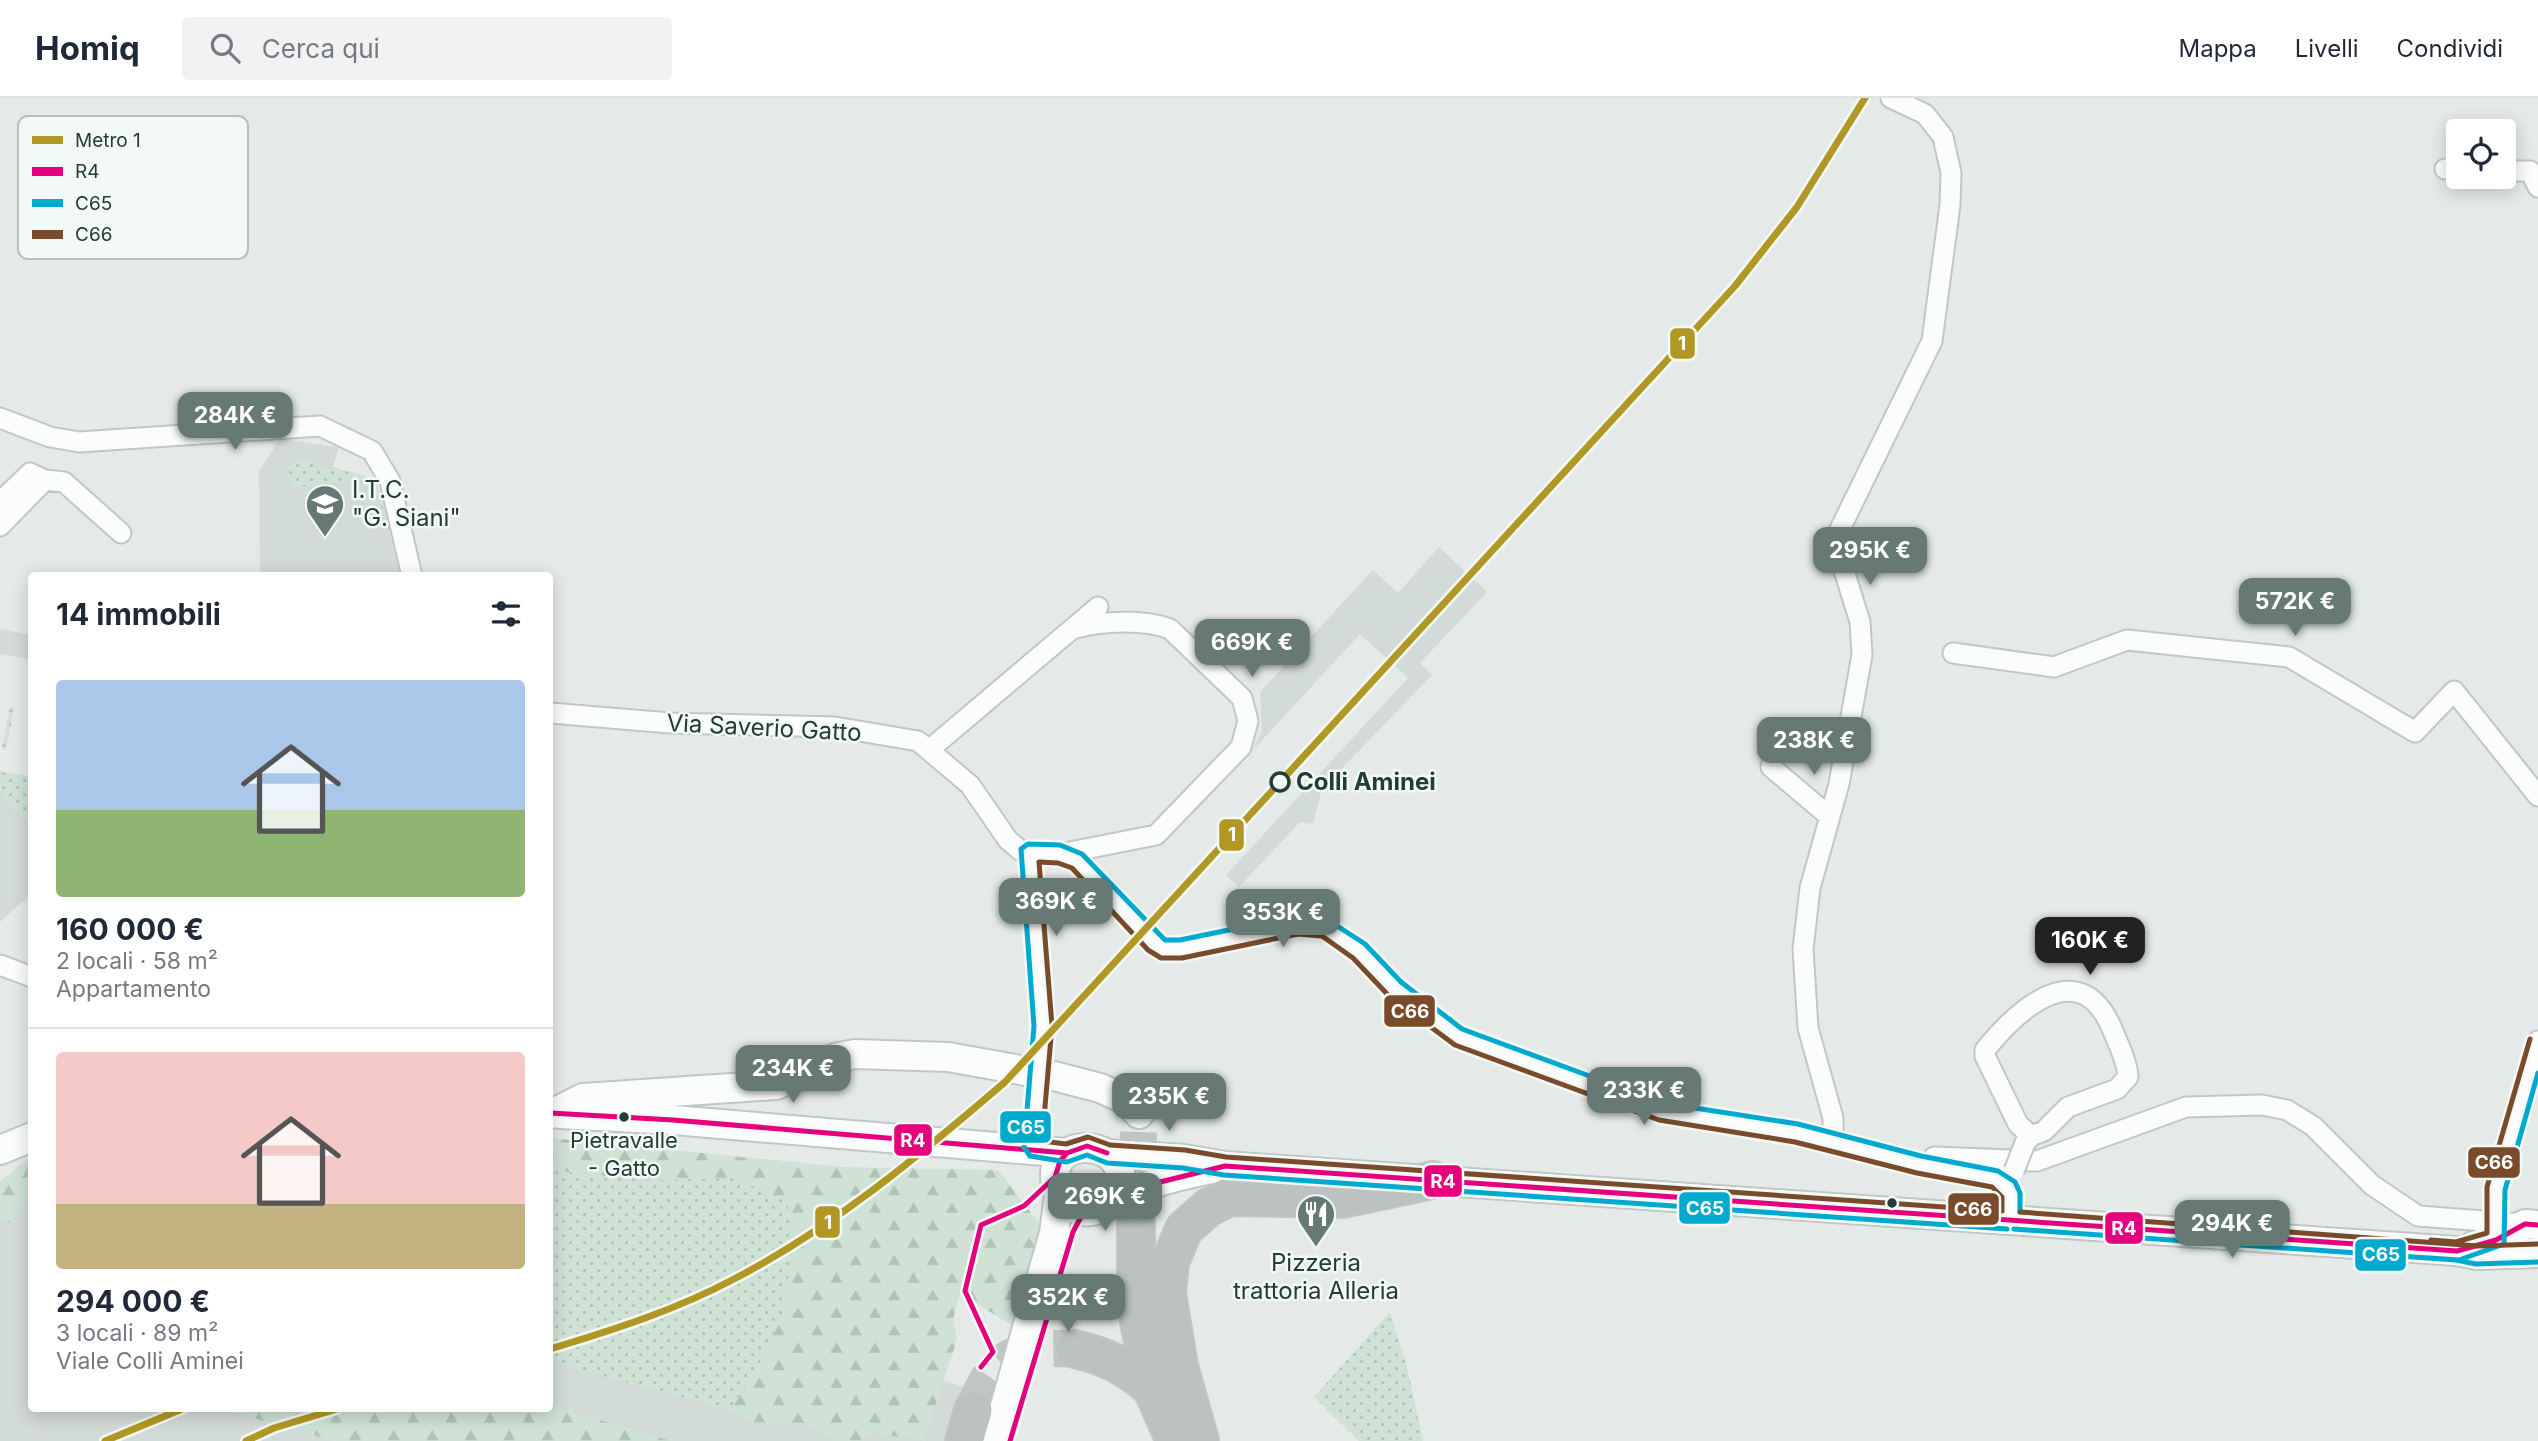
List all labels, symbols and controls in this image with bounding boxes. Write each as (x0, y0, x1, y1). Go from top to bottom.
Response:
search box (182, 17, 672, 80)
text: Homiq (35, 28, 140, 68)
icon: search (206, 29, 244, 67)
text: Cerca qui (262, 33, 380, 64)
text: Mappa (2178, 34, 2257, 63)
text: Livelli (2295, 34, 2359, 63)
text: Condividi (2397, 34, 2503, 63)
legend (18, 116, 248, 259)
map controls (2446, 119, 2516, 189)
button: locate (2446, 119, 2516, 189)
text: Metro 1 (75, 129, 141, 152)
text: R4 (75, 160, 100, 183)
text: C65 (75, 192, 112, 215)
text: C66 (75, 223, 112, 246)
line badge: 1 (1669, 327, 1696, 360)
text: 1 (1678, 332, 1686, 355)
pin: 284K € (178, 392, 292, 452)
text: 284K € (194, 401, 276, 429)
place label: I.T.C. "G. Siani" (352, 475, 461, 532)
school or university icon: I.T.C. "G. Siani" (304, 483, 346, 538)
pin: 295K € (1813, 528, 1927, 587)
text: 295K € (1829, 536, 1911, 564)
pin: 572K € (2238, 578, 2352, 638)
text: 572K € (2255, 587, 2335, 615)
icon: filters (487, 595, 525, 633)
text: 14 immobili (56, 596, 221, 632)
pin: 669K € (1195, 620, 1309, 679)
text: 669K € (1211, 628, 1293, 656)
street label: Via Saverio Gatto (666, 708, 862, 747)
pin: 238K € (1757, 718, 1871, 777)
icon: home (228, 726, 354, 852)
text: 238K € (1773, 726, 1855, 754)
place label: Colli Aminei (1296, 767, 1436, 796)
marker: Colli Aminei (1270, 772, 1290, 792)
line badge: 1 (1218, 818, 1245, 852)
text: 1 (1228, 823, 1236, 846)
pin: 369K € (999, 878, 1113, 938)
text: 369K € (1015, 887, 1097, 915)
pin: 353K € (1226, 890, 1340, 949)
text: 353K € (1242, 898, 1324, 926)
text: 160 000 € (56, 911, 204, 947)
pin: 160K € (2033, 918, 2147, 977)
text: 160K € (2051, 926, 2129, 954)
text: 2 locali · 58 m² (56, 947, 218, 975)
text: Appartamento (56, 975, 211, 1003)
line badge: C66 (1383, 994, 1436, 1028)
text: C66 (1391, 1000, 1429, 1023)
pin: 234K € (736, 1046, 850, 1105)
text: 234K € (752, 1054, 834, 1082)
pin: 233K € (1587, 1068, 1701, 1127)
pin: 235K € (1112, 1074, 1226, 1133)
text: 233K € (1603, 1076, 1685, 1104)
text: 235K € (1128, 1082, 1210, 1110)
icon: home (228, 1098, 354, 1224)
marker: Pietravalle - Gatto (617, 1110, 631, 1124)
line badge: C65 (999, 1110, 1052, 1144)
text: C65 (1007, 1116, 1045, 1139)
line badge: R4 (893, 1123, 933, 1157)
place label: Pietravalle - Gatto (570, 1127, 678, 1181)
text: R4 (900, 1129, 926, 1152)
line badge: C66 (2467, 1146, 2521, 1179)
text: C66 (2475, 1151, 2513, 1174)
line badge: R4 (1423, 1164, 1463, 1198)
text: R4 (1430, 1170, 1456, 1193)
pin: 269K € (1048, 1174, 1162, 1233)
text: 269K € (1064, 1182, 1146, 1210)
line badge: C65 (1678, 1191, 1731, 1225)
line badge: C66 (1947, 1192, 2000, 1226)
restaurant icon: Pizzeria trattoria Alleria (1295, 1193, 1337, 1248)
unlabelled marker (1885, 1196, 1899, 1210)
text: C65 (1686, 1197, 1724, 1220)
text: C66 (1954, 1198, 1992, 1221)
pin: 294K € (2175, 1200, 2289, 1260)
line badge: 1 (814, 1205, 841, 1239)
text: 294K € (2191, 1209, 2273, 1237)
text: 1 (824, 1211, 832, 1234)
line badge: R4 (2104, 1211, 2144, 1245)
text: R4 (2111, 1217, 2137, 1240)
line badge: C65 (2354, 1238, 2407, 1272)
text: C65 (2362, 1243, 2400, 1266)
place label: Pizzeria trattoria Alleria (1233, 1248, 1399, 1305)
pin: 352K € (1011, 1274, 1125, 1334)
text: 294 000 € (56, 1283, 210, 1319)
text: 352K € (1027, 1283, 1109, 1311)
text: 3 locali · 89 m² (56, 1319, 218, 1347)
text: Viale Colli Aminei (56, 1347, 244, 1375)

